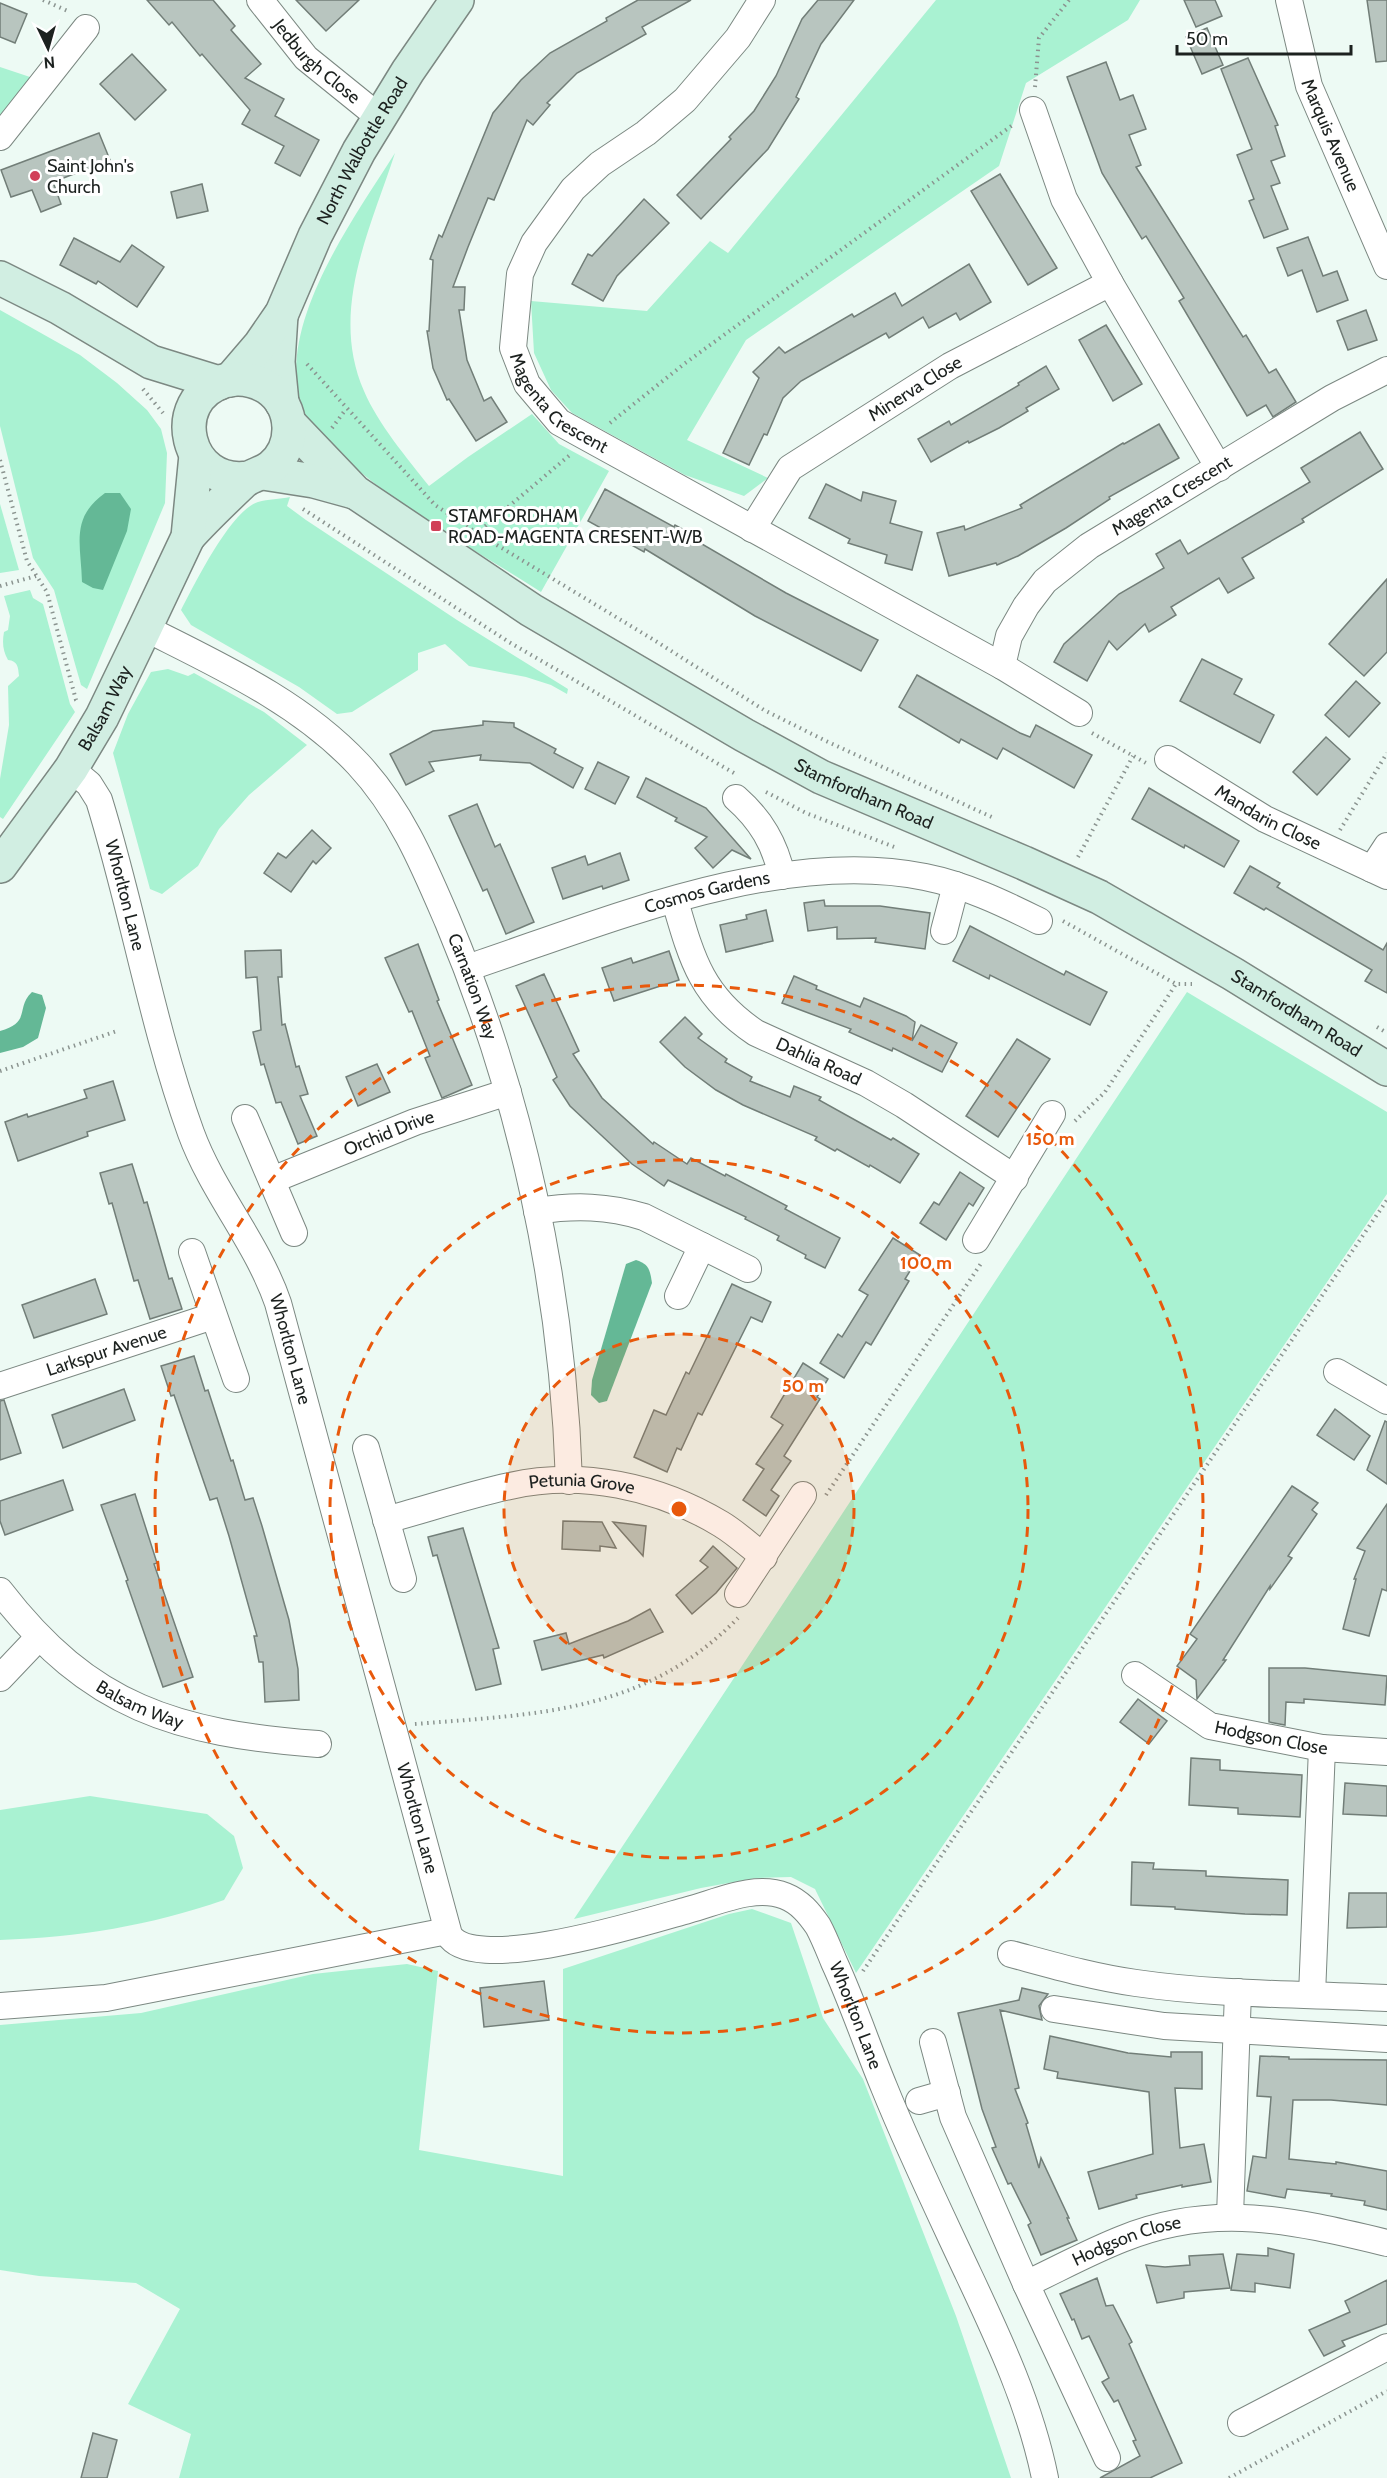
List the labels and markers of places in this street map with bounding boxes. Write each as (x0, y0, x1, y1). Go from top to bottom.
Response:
place label: Saint John's Church (47, 155, 134, 198)
marker: Saint John's Church (28, 169, 42, 183)
place label: STAMFORDHAM ROAD-MAGENTA CRESENT-W/B (448, 505, 703, 548)
marker: STAMFORDHAM ROAD-MAGENTA CRESENT-W/B (429, 519, 443, 533)
centre of rings (669, 1499, 689, 1519)

